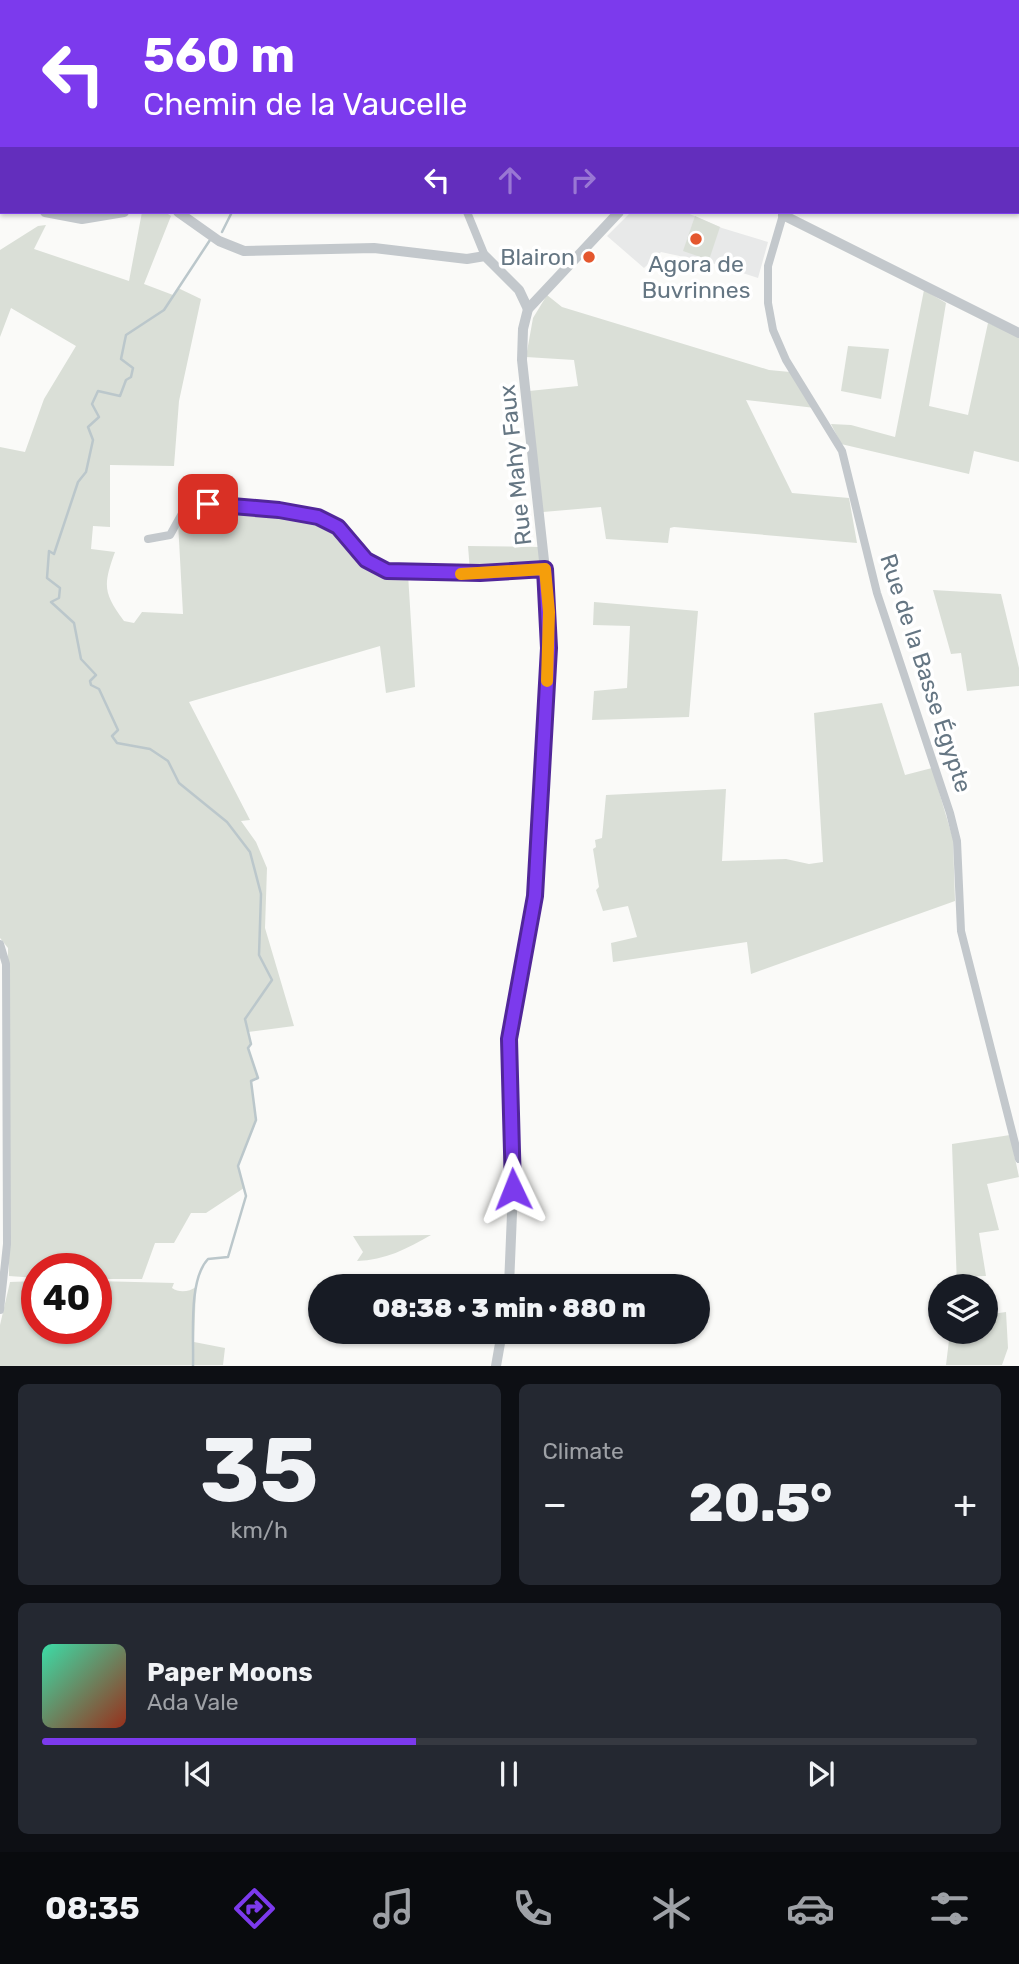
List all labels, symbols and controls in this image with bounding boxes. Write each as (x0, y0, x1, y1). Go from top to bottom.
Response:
text: 560 m (143, 26, 295, 84)
icon: left (28, 28, 119, 119)
text: Chemin de la Vaucelle (143, 85, 468, 123)
icon: left (418, 161, 456, 199)
icon: ahead (491, 161, 529, 199)
icon: right (564, 161, 602, 199)
marker: Agora de Buvrinnes (688, 231, 704, 247)
place label: Blairon (500, 243, 575, 271)
marker: Blairon (581, 249, 597, 265)
place label: Agora de Buvrinnes (642, 250, 750, 304)
street label: Rue Mahy Faux (493, 383, 537, 547)
pin (178, 474, 238, 534)
icon: arrive (189, 485, 227, 523)
street label: Rue de la Basse Égypte (874, 550, 978, 796)
position arrow (476, 1152, 550, 1226)
speed limit sign: 40 (21, 1253, 112, 1344)
map controls (928, 1274, 998, 1344)
button: layers (928, 1274, 998, 1344)
text: 08:38 · 3 min · 880 m (372, 1293, 646, 1324)
text: 35 (200, 1416, 319, 1524)
text: Climate (543, 1437, 624, 1465)
text: 20.5° (689, 1472, 832, 1534)
text: − (543, 1481, 567, 1527)
text: + (953, 1481, 977, 1527)
text: km/h (231, 1516, 288, 1544)
text: Paper Moons (147, 1657, 313, 1688)
text: Ada Vale (147, 1688, 239, 1716)
icon: previous (179, 1755, 217, 1793)
icon: pause (490, 1755, 528, 1793)
icon: next (802, 1755, 840, 1793)
icon: directions (230, 1884, 279, 1933)
icon: music (369, 1884, 418, 1933)
icon: phone (508, 1884, 557, 1933)
icon: climate (647, 1884, 696, 1933)
icon: car (786, 1884, 835, 1933)
icon: filters (925, 1884, 974, 1933)
text: 08:35 (45, 1889, 140, 1927)

